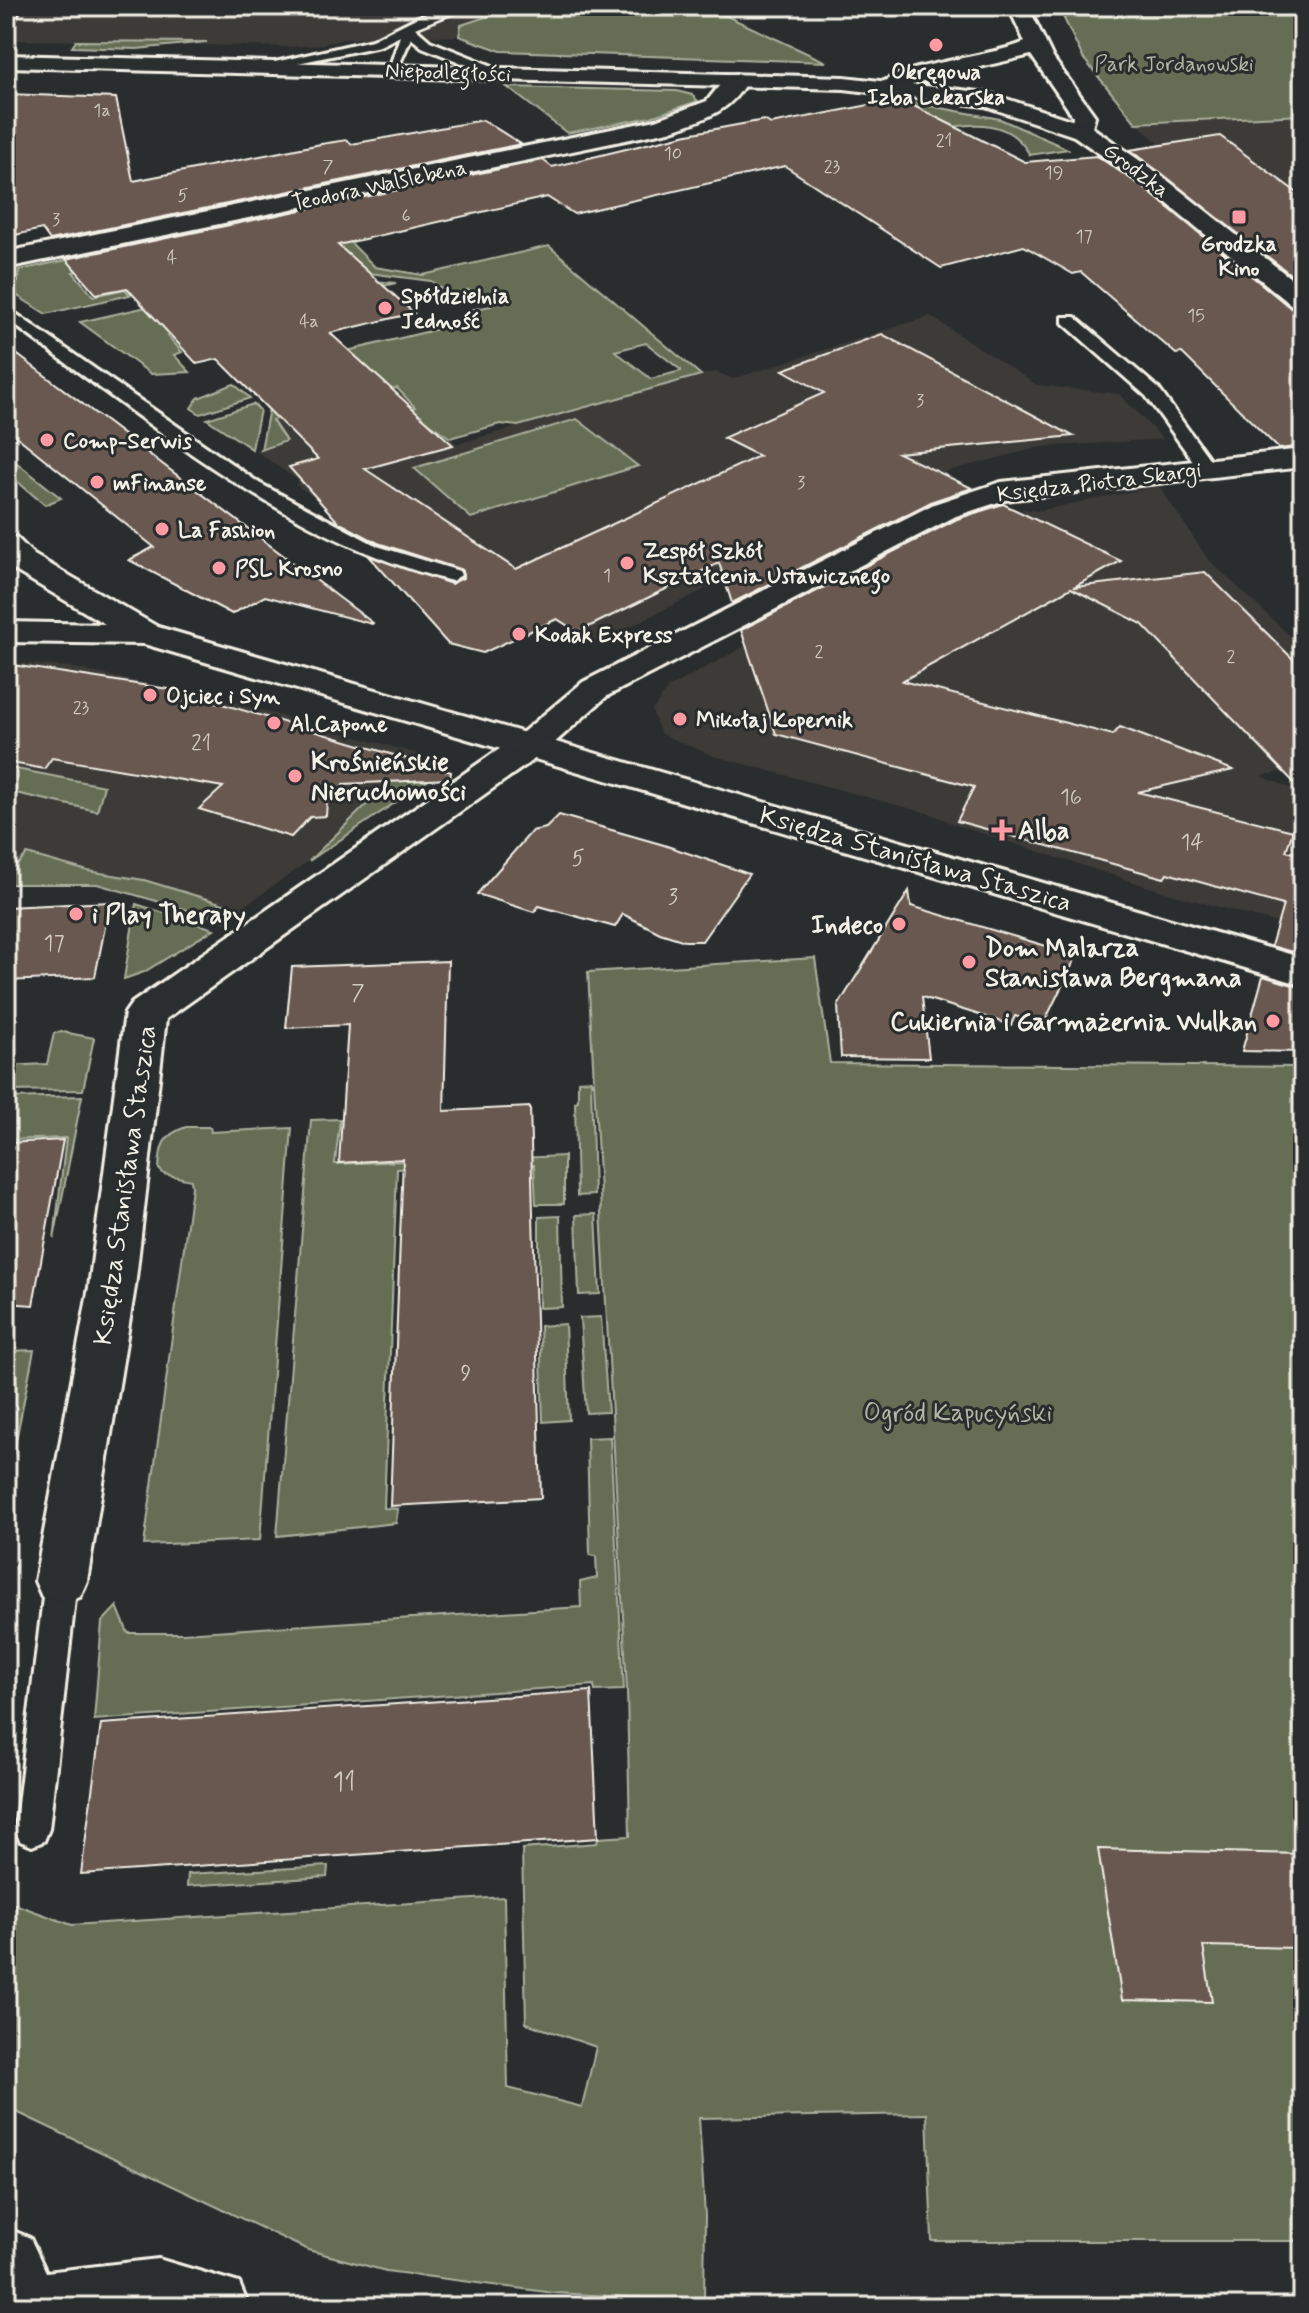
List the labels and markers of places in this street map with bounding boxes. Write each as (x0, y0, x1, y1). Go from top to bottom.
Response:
marker: Okręgowa Izba Lekarska (927, 36, 945, 54)
place label: Okręgowa Izba Lekarska (867, 59, 1005, 112)
marker: Grodzka Kino (1230, 208, 1248, 226)
place label: Grodzka Kino (1201, 231, 1277, 284)
place label: Spółdzielnia Jedność (401, 283, 509, 336)
marker: Spółdzielnia Jedność (376, 299, 394, 317)
place label: Comp-Serwis (63, 428, 192, 456)
marker: Comp-Serwis (38, 431, 56, 449)
place label: mFinanse (113, 470, 207, 498)
marker: mFinanse (88, 473, 106, 491)
place label: La Fashion (178, 517, 275, 545)
marker: La Fashion (153, 520, 171, 538)
place label: Zespół Szkół Kształcenia Ustawicznego (643, 538, 890, 595)
marker: Zespół Szkół Kształcenia Ustawicznego (618, 554, 636, 572)
place label: PSL Krosno (235, 556, 343, 584)
marker: PSL Krosno (210, 559, 228, 577)
place label: Kodak Express (535, 622, 673, 650)
marker: Kodak Express (510, 625, 528, 643)
place label: Ojciec i Syn (166, 683, 281, 711)
marker: Ojciec i Syn (141, 686, 159, 704)
place label: Mikołaj Kopernik (696, 707, 853, 735)
marker: Mikołaj Kopernik (671, 710, 689, 728)
place label: Al.Capone (290, 711, 388, 739)
marker: Al.Capone (265, 714, 283, 732)
place label: Krośnieńskie Nieruchomości (311, 746, 466, 810)
marker: Krośnieńskie Nieruchomości (286, 767, 304, 785)
place label: Alba (1018, 815, 1070, 849)
marker: Alba (993, 821, 1011, 839)
place label: i Play Therapy (92, 899, 246, 933)
marker: i Play Therapy (67, 905, 85, 923)
place label: Indeco (811, 909, 883, 943)
marker: Indeco (890, 915, 908, 933)
place label: Dom Malarza Stanisława Bergmana (985, 932, 1242, 997)
marker: Dom Malarza Stanisława Bergmana (960, 953, 978, 971)
place label: Cukiernia i Garmażernia Wulkan (890, 1006, 1257, 1040)
marker: Cukiernia i Garmażernia Wulkan (1264, 1012, 1282, 1030)

